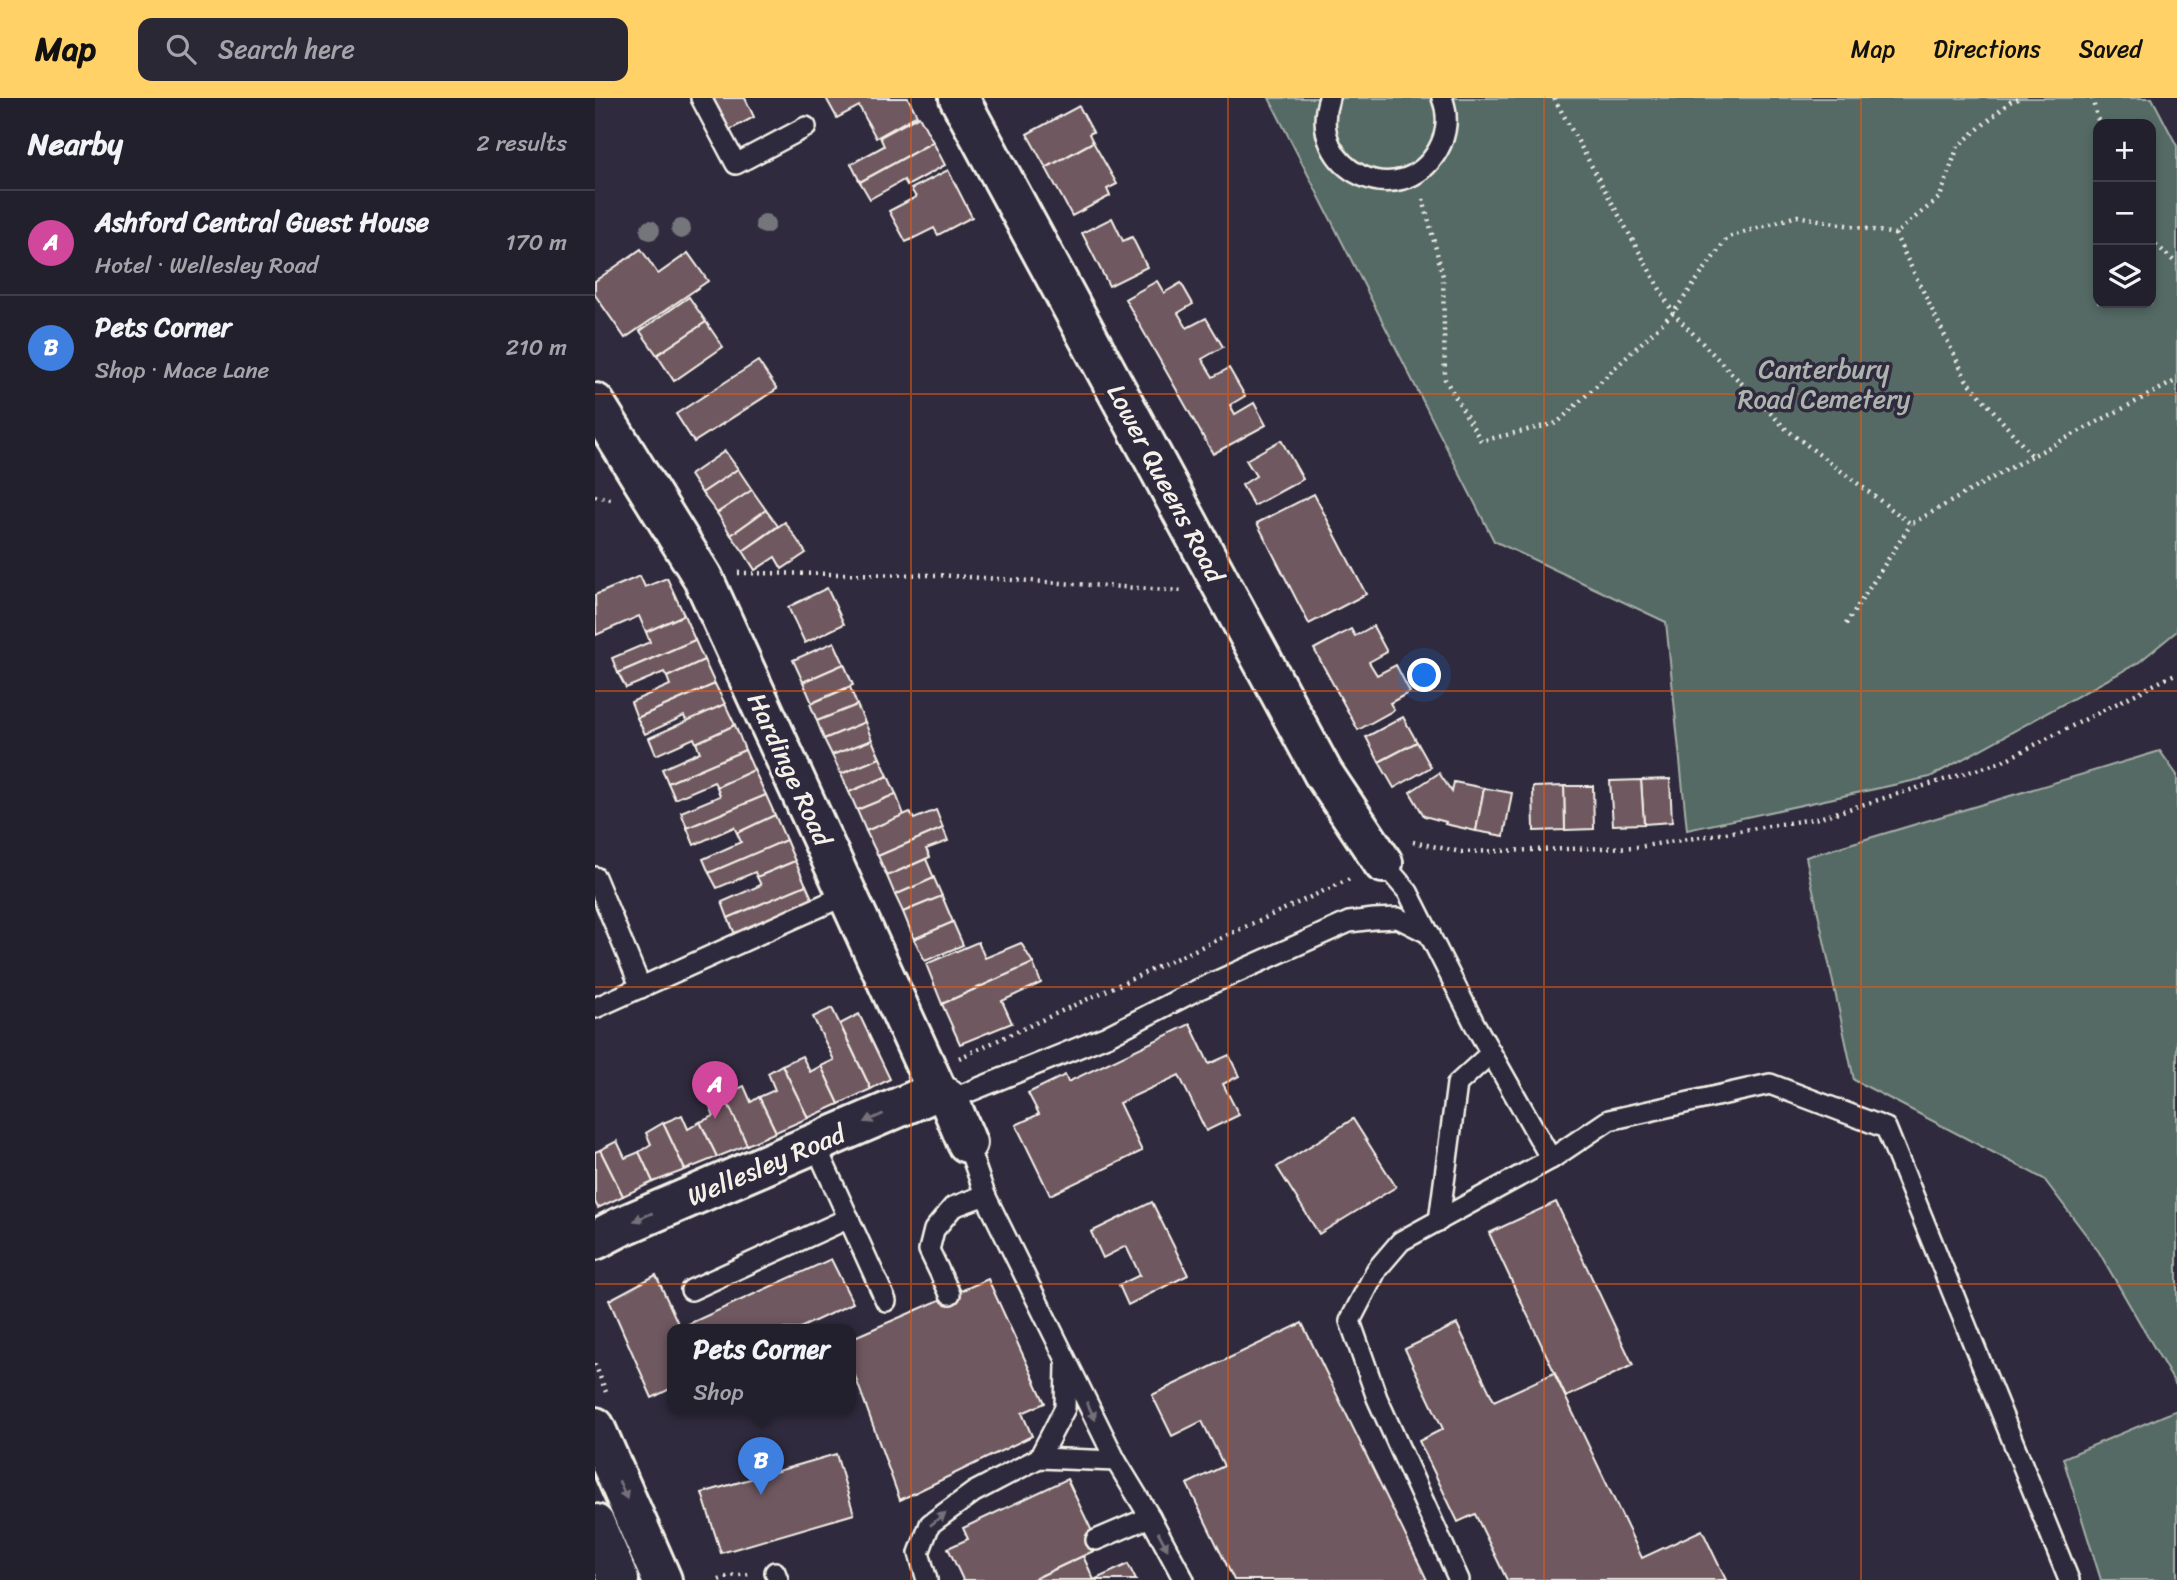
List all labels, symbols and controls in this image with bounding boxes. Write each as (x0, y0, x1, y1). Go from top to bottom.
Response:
search box (138, 18, 628, 81)
text: Map (35, 20, 96, 78)
text: Search here (218, 26, 355, 72)
text: Map (1851, 28, 1895, 70)
text: Directions (1933, 28, 2041, 70)
text: Saved (2079, 28, 2142, 70)
icon: search (162, 30, 200, 68)
text: Nearby (28, 117, 123, 171)
map controls (2093, 119, 2156, 308)
button: + (2093, 119, 2156, 182)
text: 2 results (476, 123, 567, 164)
button: − (2093, 182, 2156, 245)
text: Ashford Central Guest House (95, 199, 429, 245)
text: A (43, 222, 59, 263)
text: 170 m (506, 222, 567, 263)
text: Hotel · Wellesley Road (95, 245, 318, 286)
button: layers (2093, 245, 2156, 308)
text: Pets Corner (95, 304, 232, 350)
text: B (44, 327, 58, 368)
text: 210 m (506, 327, 567, 368)
park label: Canterbury Road Cemetery (1738, 346, 1911, 422)
text: Shop · Mace Lane (95, 350, 269, 391)
street label: Lower Queens Road (1094, 375, 1239, 593)
your location (1407, 658, 1441, 692)
street label: Hardinge Road (734, 684, 847, 856)
pin: A (692, 1061, 738, 1119)
street label: Wellesley Road (680, 1110, 855, 1219)
one-way arrow (864, 1113, 885, 1124)
one-way arrow (632, 1212, 653, 1223)
popup (667, 1324, 856, 1415)
text: Pets Corner (693, 1326, 830, 1372)
text: Shop (693, 1372, 744, 1413)
one-way arrow (1086, 1401, 1097, 1421)
pin: B (738, 1437, 784, 1495)
one-way arrow (617, 1479, 628, 1500)
one-way arrow (929, 1512, 947, 1527)
one-way arrow (1157, 1531, 1169, 1551)

